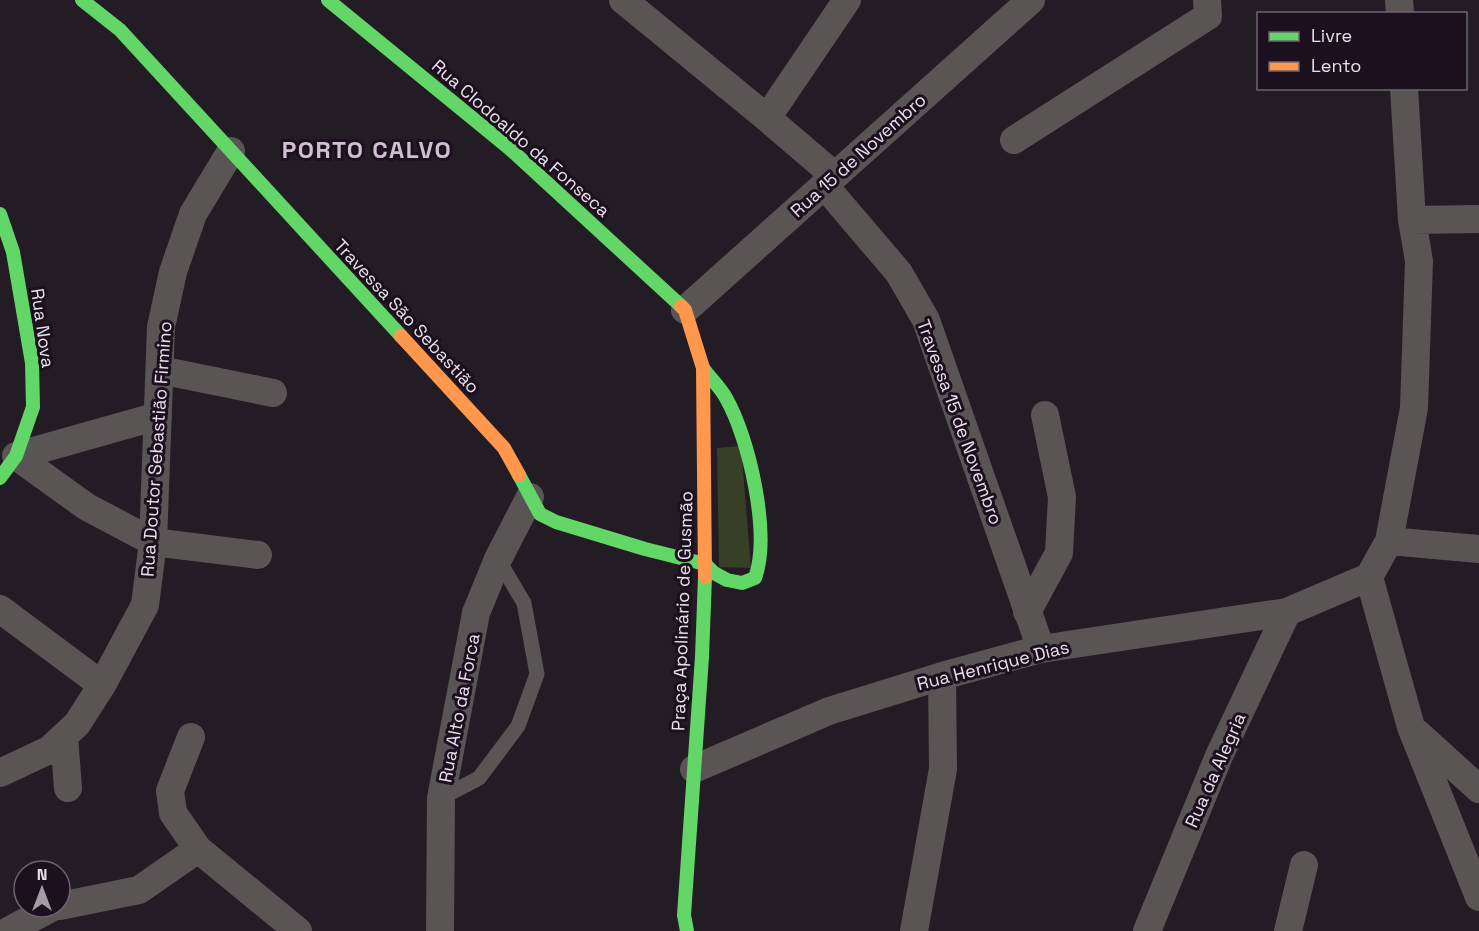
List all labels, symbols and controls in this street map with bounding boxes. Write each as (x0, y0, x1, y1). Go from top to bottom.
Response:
legend (1257, 12, 1467, 90)
text: Livre (1311, 24, 1352, 47)
street label: Rua Clodoaldo da Fonseca (427, 54, 615, 222)
text: Lento (1311, 54, 1361, 77)
street label: Rua 15 de Novembro (785, 88, 931, 222)
district label: PORTO CALVO (282, 134, 452, 165)
street label: Travessa São Sebastião (329, 234, 485, 398)
street label: Rua Nova (26, 287, 60, 369)
street label: Travessa 15 de Novembro (912, 316, 1008, 528)
street label: Rua Doutor Sebastião Firmino (136, 320, 176, 578)
street label: Praça Apolinário de Gusmão (666, 491, 698, 731)
street label: Rua Alto da Forca (433, 631, 485, 785)
street label: Rua Henrique Dias (915, 635, 1071, 695)
street label: Rua da Alegria (1179, 709, 1251, 831)
north arrow (12, 859, 72, 919)
text: N (37, 864, 47, 885)

